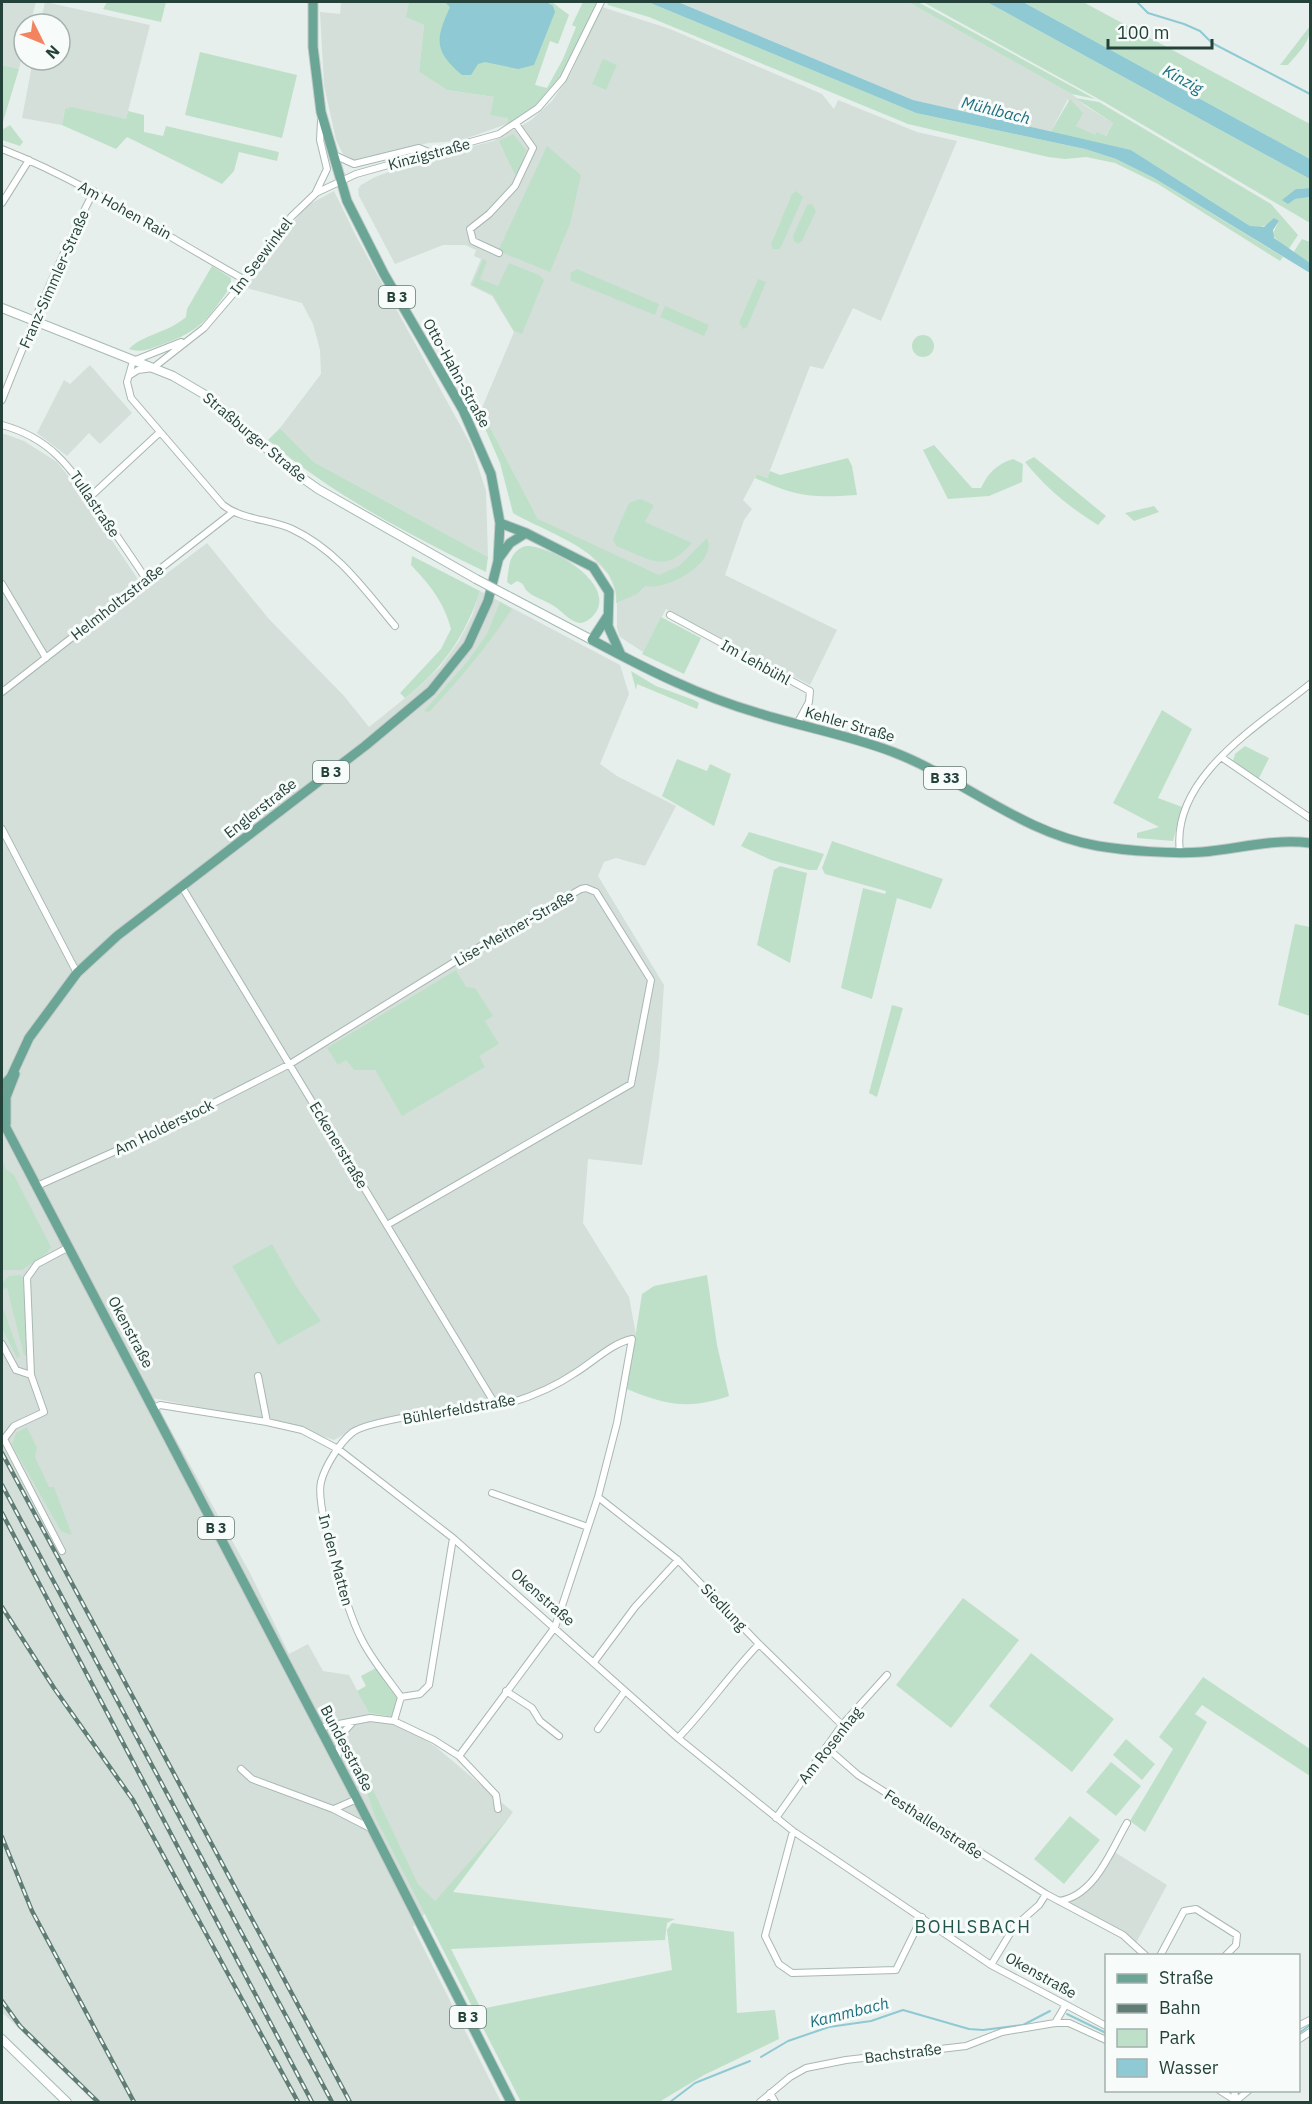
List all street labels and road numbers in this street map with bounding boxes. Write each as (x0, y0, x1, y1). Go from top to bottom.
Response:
street label: Kinzigstraße (386, 134, 472, 174)
street label: Am Hohen Rain (75, 177, 175, 243)
street label: Franz-Simmler-Straße (15, 207, 93, 351)
street label: Im Seewinkel (226, 214, 296, 298)
road number: B 3 (379, 286, 415, 308)
street label: Otto-Hahn-Straße (419, 315, 495, 431)
street label: Straßburger Straße (199, 388, 311, 486)
street label: Tullastraße (66, 467, 124, 541)
street label: Helmholtzstraße (67, 560, 167, 644)
street label: Im Lehbühl (718, 635, 794, 689)
street label: Kehler Straße (803, 702, 897, 746)
road number: B 3 (313, 761, 349, 783)
road number: B 33 (924, 767, 966, 789)
street label: Englerstraße (220, 774, 300, 842)
street label: Lise-Meitner-Straße (451, 886, 577, 970)
street label: Am Holderstock (111, 1095, 217, 1159)
street label: Eckenerstraße (306, 1098, 372, 1192)
street label: Okenstraße (104, 1293, 158, 1371)
street label: Bühlerfeldstraße (401, 1390, 517, 1428)
street label: In den Matten (315, 1512, 357, 1608)
road number: B 3 (198, 1517, 234, 1539)
street label: Okenstraße (507, 1564, 579, 1630)
street label: Siedlung (697, 1579, 751, 1635)
street label: Bundesstraße (316, 1702, 378, 1794)
street label: Am Rosenhag (794, 1703, 866, 1787)
street label: Festhallenstraße (881, 1785, 987, 1863)
street label: Okenstraße (1002, 1948, 1080, 2002)
road number: B 3 (450, 2006, 486, 2028)
street label: Bachstraße (863, 2039, 943, 2067)

